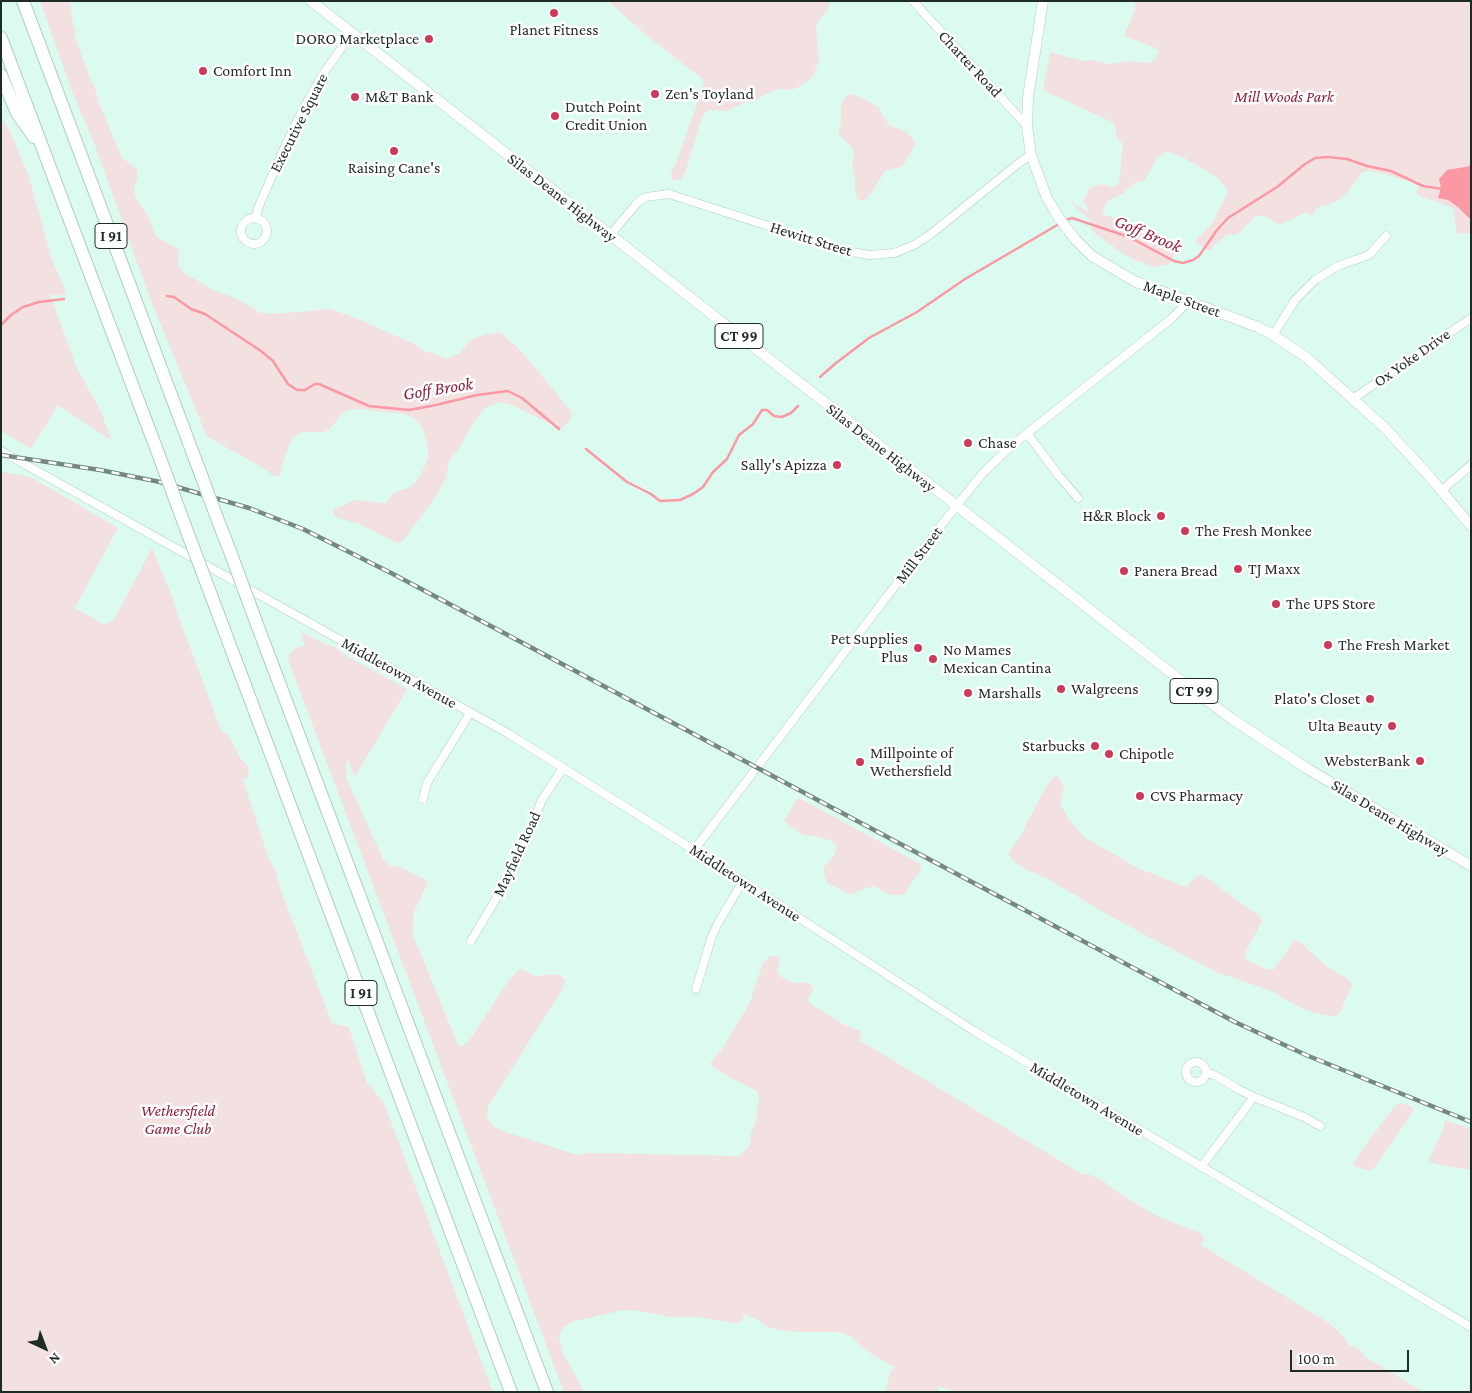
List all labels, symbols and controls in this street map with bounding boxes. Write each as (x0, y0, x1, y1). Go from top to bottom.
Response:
marker: Planet Fitness (548, 7, 560, 19)
place label: Planet Fitness (509, 20, 599, 40)
street label: Charter Road (934, 27, 1006, 101)
place label: DORO Marketplace (295, 29, 419, 49)
marker: DORO Marketplace (423, 33, 435, 45)
place label: Comfort Inn (213, 61, 292, 81)
marker: Comfort Inn (197, 65, 209, 77)
street label: Executive Square (266, 70, 332, 176)
place label: Zen's Toyland (665, 84, 754, 104)
place label: M&T Bank (365, 87, 433, 107)
park label: Mill Woods Park (1234, 87, 1334, 107)
marker: Zen's Toyland (649, 88, 661, 100)
marker: M&T Bank (349, 91, 361, 103)
place label: Dutch Point Credit Union (565, 97, 647, 135)
marker: Dutch Point Credit Union (549, 110, 561, 122)
marker: Raising Cane's (388, 145, 400, 157)
street label: Silas Deane Highway (503, 149, 621, 247)
place label: Raising Cane's (348, 158, 440, 178)
water label: Goff Brook (1111, 210, 1185, 258)
street label: Hewitt Street (768, 217, 854, 261)
road number: I 91 (95, 224, 127, 248)
street label: Maple Street (1141, 276, 1223, 322)
road number: CT 99 (715, 324, 763, 348)
street label: Ox Yoke Drive (1370, 325, 1454, 391)
water label: Goff Brook (401, 373, 475, 405)
street label: Silas Deane Highway (822, 399, 940, 497)
place label: Chase (978, 433, 1017, 453)
marker: Chase (962, 437, 974, 449)
place label: Sally's Apizza (741, 455, 827, 475)
marker: Sally's Apizza (831, 459, 843, 471)
place label: H&R Block (1082, 506, 1151, 526)
marker: H&R Block (1155, 510, 1167, 522)
place label: The Fresh Monkee (1195, 521, 1312, 541)
street label: Mill Street (891, 523, 947, 587)
marker: The Fresh Monkee (1179, 525, 1191, 537)
place label: TJ Maxx (1248, 559, 1300, 579)
place label: Panera Bread (1134, 561, 1218, 581)
marker: TJ Maxx (1232, 563, 1244, 575)
marker: Panera Bread (1118, 565, 1130, 577)
place label: The UPS Store (1286, 594, 1375, 614)
marker: The UPS Store (1270, 598, 1282, 610)
place label: Pet Supplies Plus (830, 629, 908, 667)
street label: Middletown Avenue (338, 633, 460, 713)
place label: The Fresh Market (1338, 635, 1450, 655)
marker: The Fresh Market (1322, 639, 1334, 651)
place label: No Mames Mexican Cantina (943, 640, 1051, 678)
marker: Pet Supplies Plus (912, 642, 924, 654)
marker: No Mames Mexican Cantina (927, 653, 939, 665)
road number: CT 99 (1170, 678, 1218, 704)
place label: Walgreens (1071, 679, 1139, 699)
place label: Marshalls (978, 683, 1041, 703)
marker: Walgreens (1055, 683, 1067, 695)
marker: Marshalls (962, 687, 974, 699)
place label: Plato's Closet (1274, 689, 1360, 709)
marker: Plato's Closet (1364, 693, 1376, 705)
place label: Ulta Beauty (1308, 716, 1382, 736)
marker: Ulta Beauty (1386, 720, 1398, 732)
place label: Starbucks (1022, 736, 1085, 756)
marker: Starbucks (1089, 740, 1101, 752)
place label: Millpointe of Wethersfield (870, 743, 953, 781)
place label: Chipotle (1119, 744, 1174, 764)
marker: Chipotle (1103, 748, 1115, 760)
place label: WebsterBank (1324, 751, 1410, 771)
marker: WebsterBank (1414, 755, 1426, 767)
marker: Millpointe of Wethersfield (854, 756, 866, 768)
street label: Silas Deane Highway (1328, 775, 1452, 861)
place label: CVS Pharmacy (1150, 786, 1243, 806)
marker: CVS Pharmacy (1134, 790, 1146, 802)
street label: Mayfield Road (489, 808, 545, 900)
street label: Middletown Avenue (686, 840, 804, 926)
road number: I 91 (345, 980, 377, 1006)
street label: Middletown Avenue (1027, 1058, 1147, 1140)
park label: Wethersfield Game Club (141, 1101, 215, 1139)
north arrow (20, 1323, 70, 1373)
scale bar (1292, 1340, 1411, 1372)
text: N (46, 1350, 64, 1368)
text: 100 m (1298, 1351, 1335, 1367)

